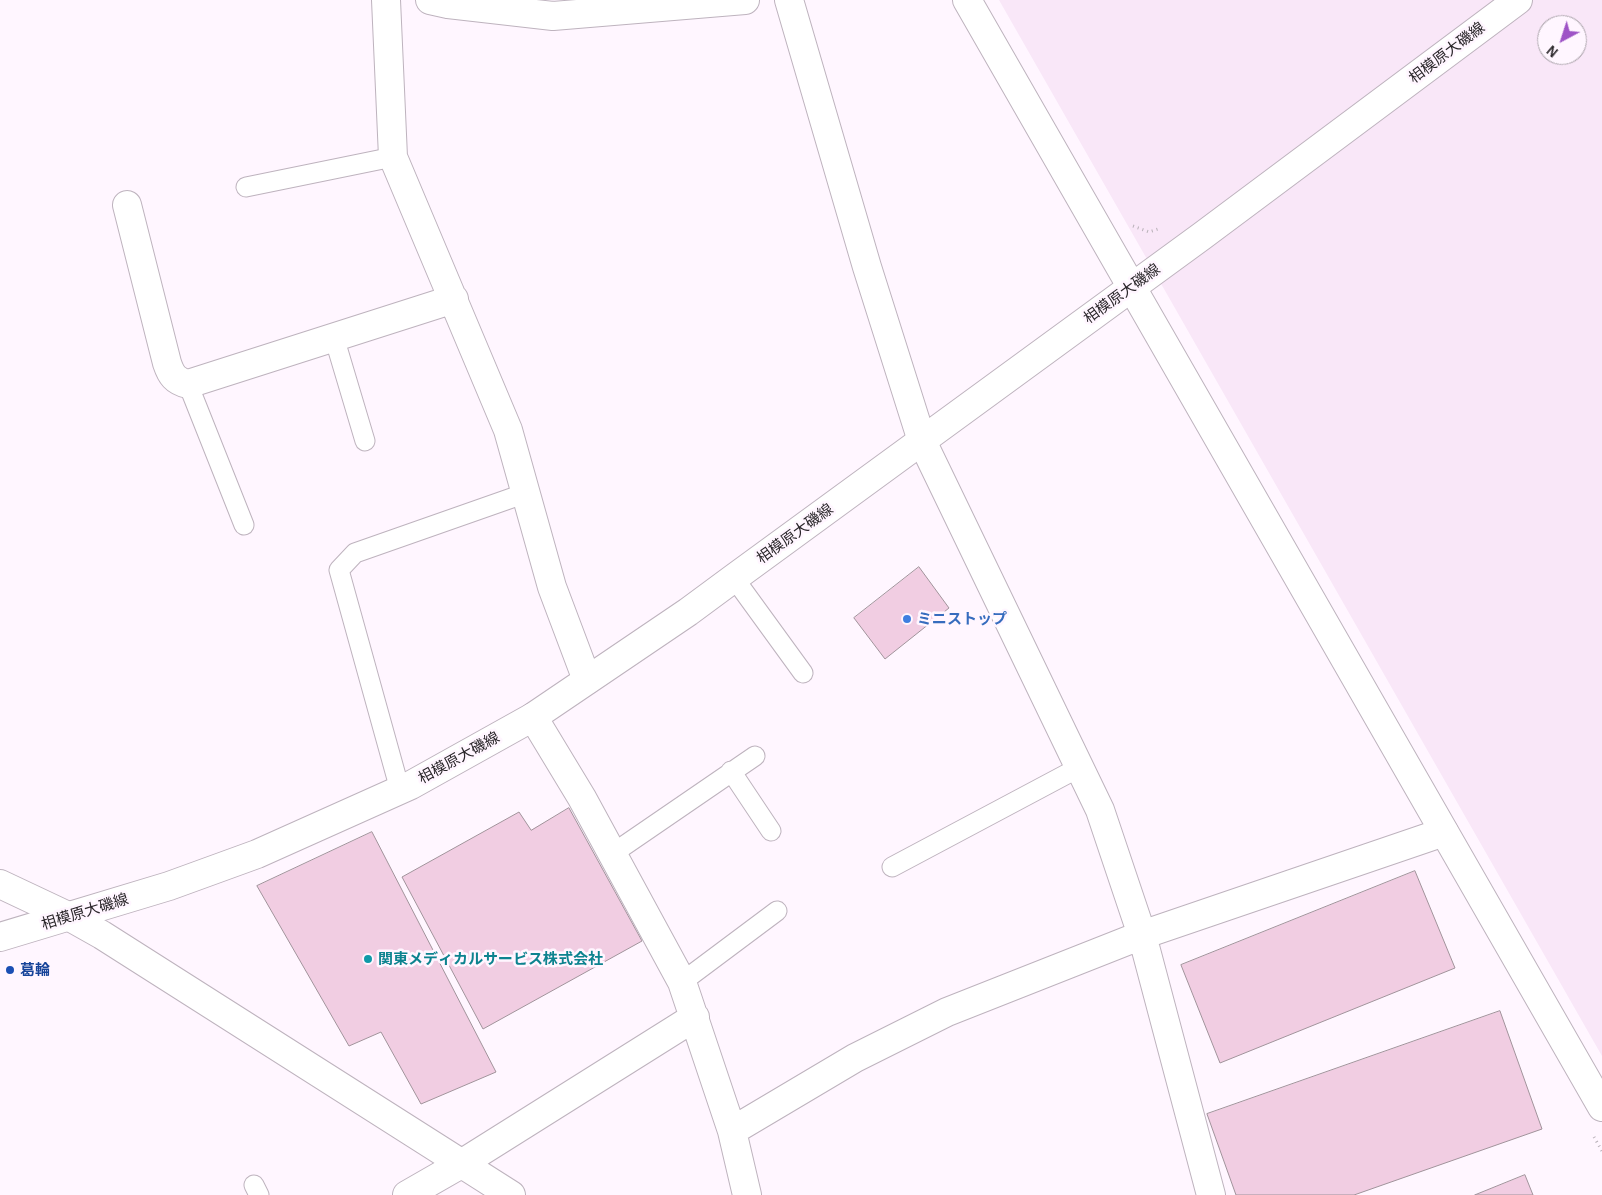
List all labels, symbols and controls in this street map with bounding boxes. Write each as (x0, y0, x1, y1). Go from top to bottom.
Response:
north arrow (1537, 15, 1587, 65)
street label: 相模原大磯線 (1406, 19, 1488, 87)
text: N (1545, 42, 1561, 59)
street label: 相模原大磯線 (1080, 260, 1164, 328)
street label: 相模原大磯線 (753, 500, 837, 568)
place label: ミニストップ (917, 610, 1007, 628)
marker: ミニストップ (901, 613, 913, 625)
street label: 相模原大磯線 (415, 728, 503, 788)
street label: 相模原大磯線 (39, 890, 131, 934)
place label: 関東メディカルサービス株式会社 (378, 950, 603, 968)
marker: 関東メディカルサービス株式会社 (362, 953, 374, 965)
place label: 葛輪 (20, 961, 50, 979)
marker: 葛輪 (4, 964, 16, 976)

